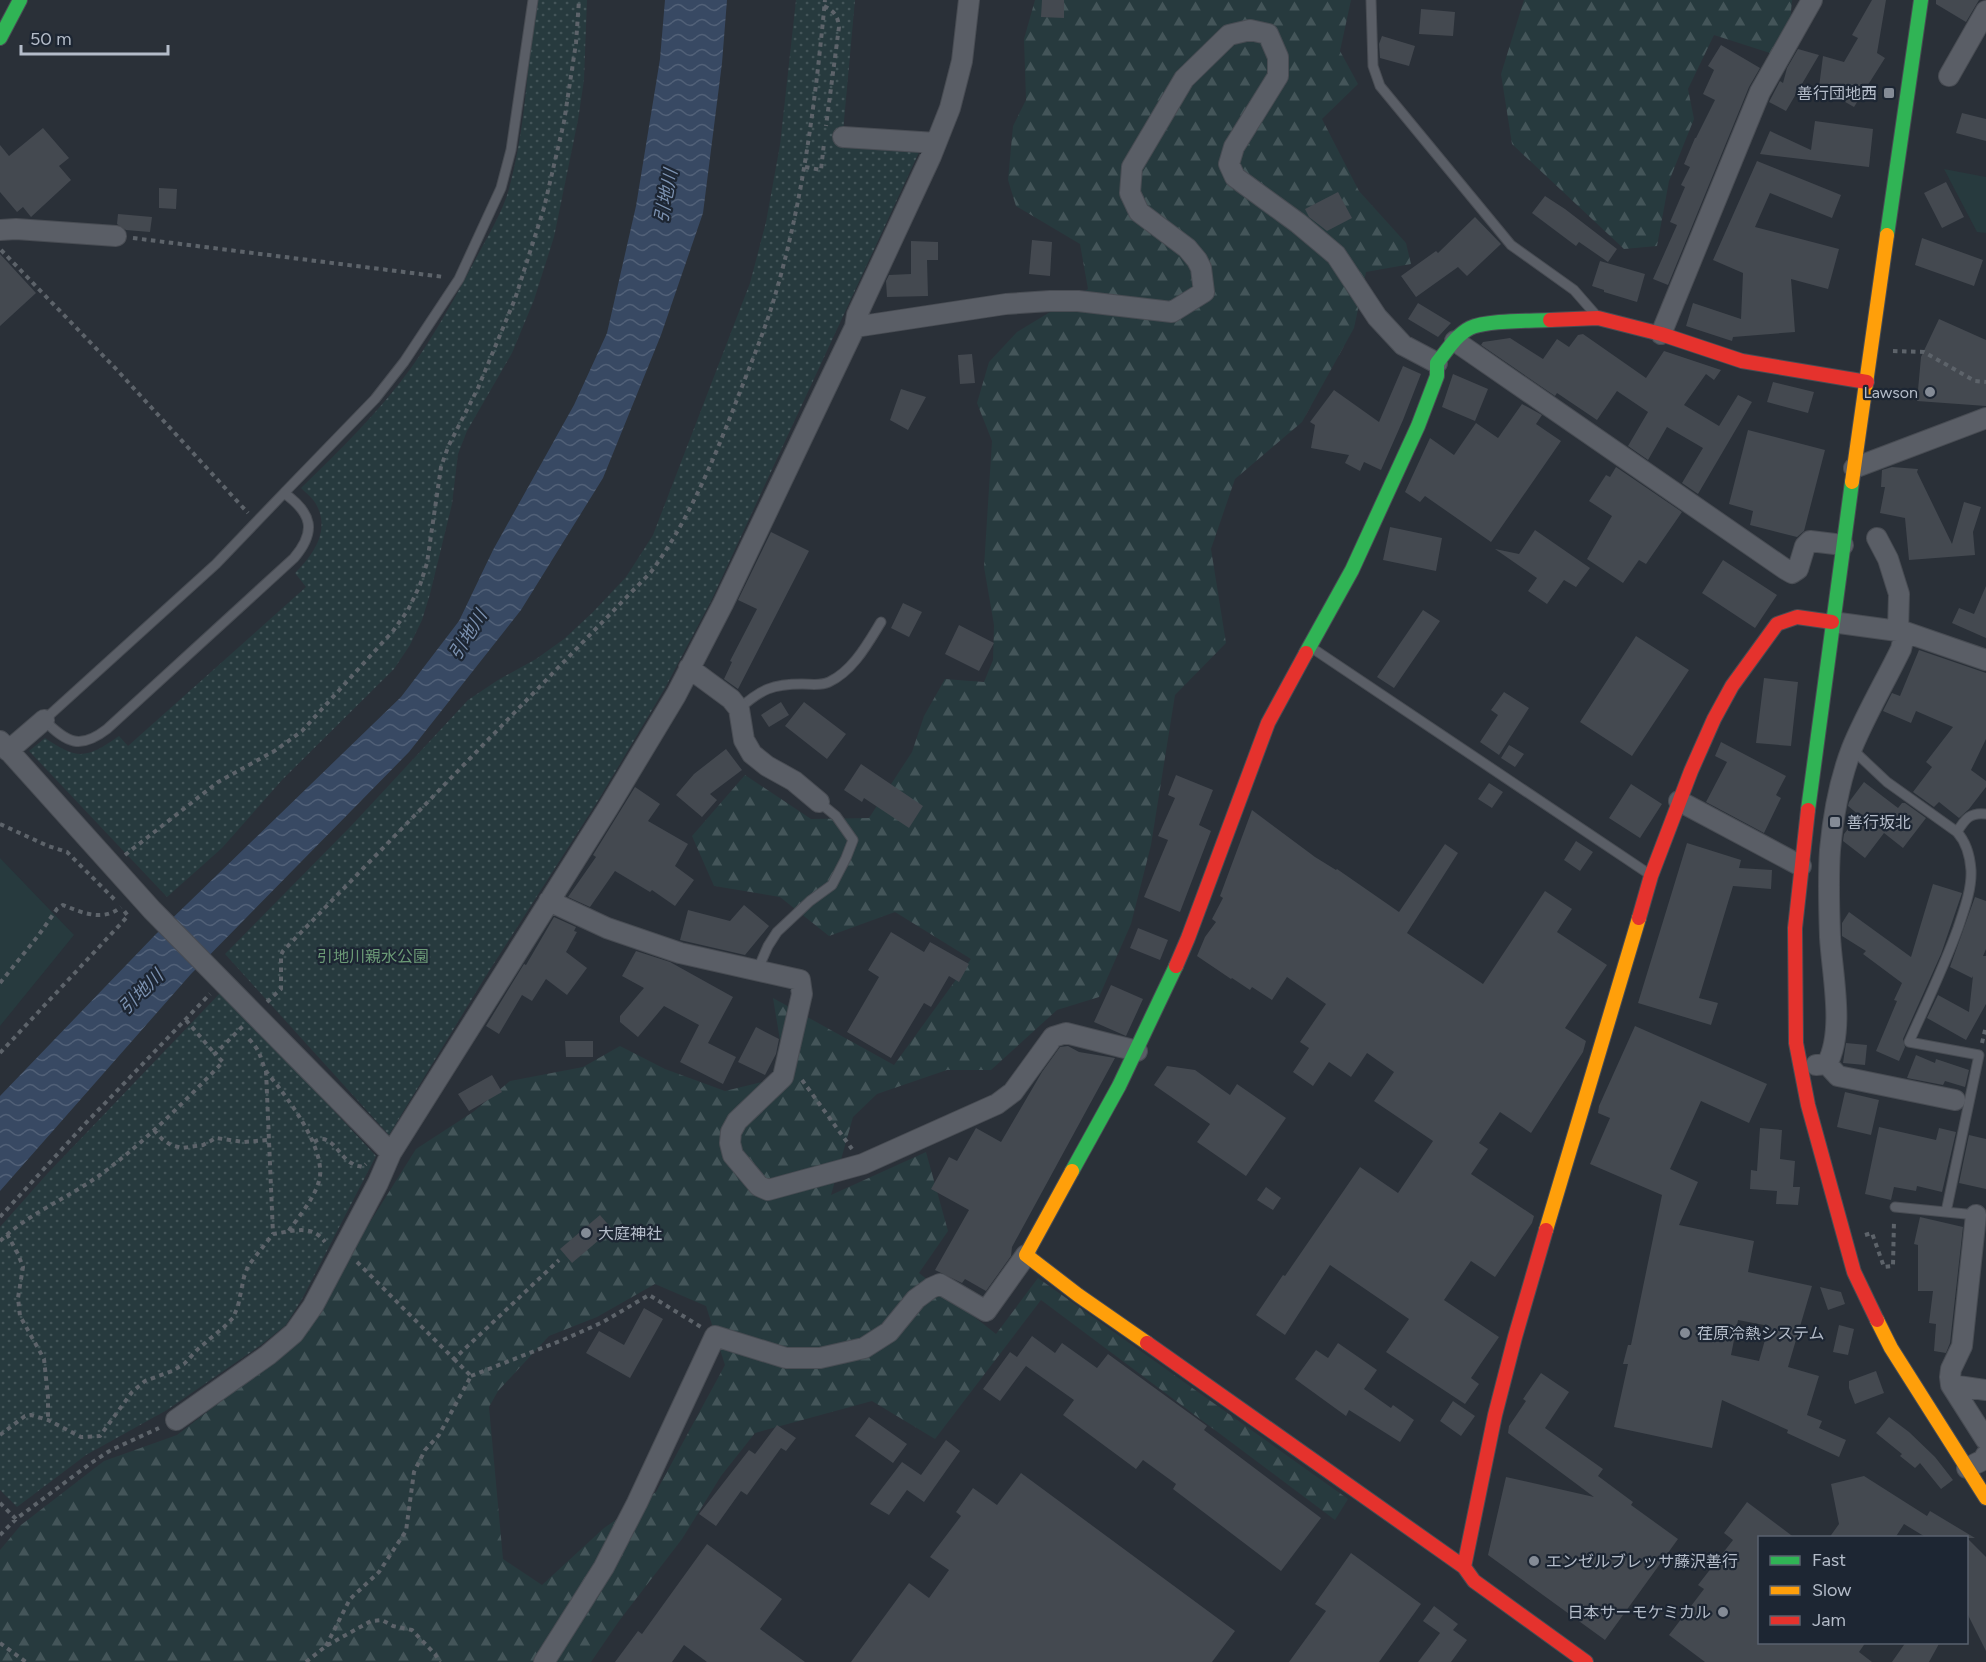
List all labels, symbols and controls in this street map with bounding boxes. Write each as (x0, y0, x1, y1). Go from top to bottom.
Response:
scale bar (21, 18, 168, 56)
text: 50 m (30, 28, 72, 50)
place label: 善行団地西 (1797, 84, 1877, 103)
marker: 善行団地西 (1882, 86, 1896, 100)
water label: 引地川 (650, 165, 682, 225)
place label: Lawson (1863, 383, 1918, 402)
marker: Lawson (1923, 385, 1937, 399)
water label: 引地川 (444, 605, 493, 664)
place label: 善行坂北 (1847, 813, 1911, 832)
marker: 善行坂北 (1828, 815, 1842, 829)
park label: 引地川親水公園 (317, 947, 429, 966)
water label: 引地川 (114, 964, 169, 1019)
place label: 大庭神社 (598, 1224, 662, 1243)
marker: 大庭神社 (579, 1226, 593, 1240)
place label: 荏原冷熱システム (1697, 1324, 1825, 1343)
marker: 荏原冷熱システム (1678, 1326, 1692, 1340)
legend (1758, 1536, 1968, 1644)
text: Fast (1812, 1549, 1846, 1571)
place label: エンゼルブレッサ藤沢善行 (1546, 1552, 1738, 1571)
marker: エンゼルブレッサ藤沢善行 (1527, 1554, 1541, 1568)
text: Slow (1812, 1579, 1851, 1601)
place label: 日本サーモケミカル (1567, 1603, 1711, 1622)
marker: 日本サーモケミカル (1716, 1605, 1730, 1619)
text: Jam (1812, 1609, 1846, 1631)

